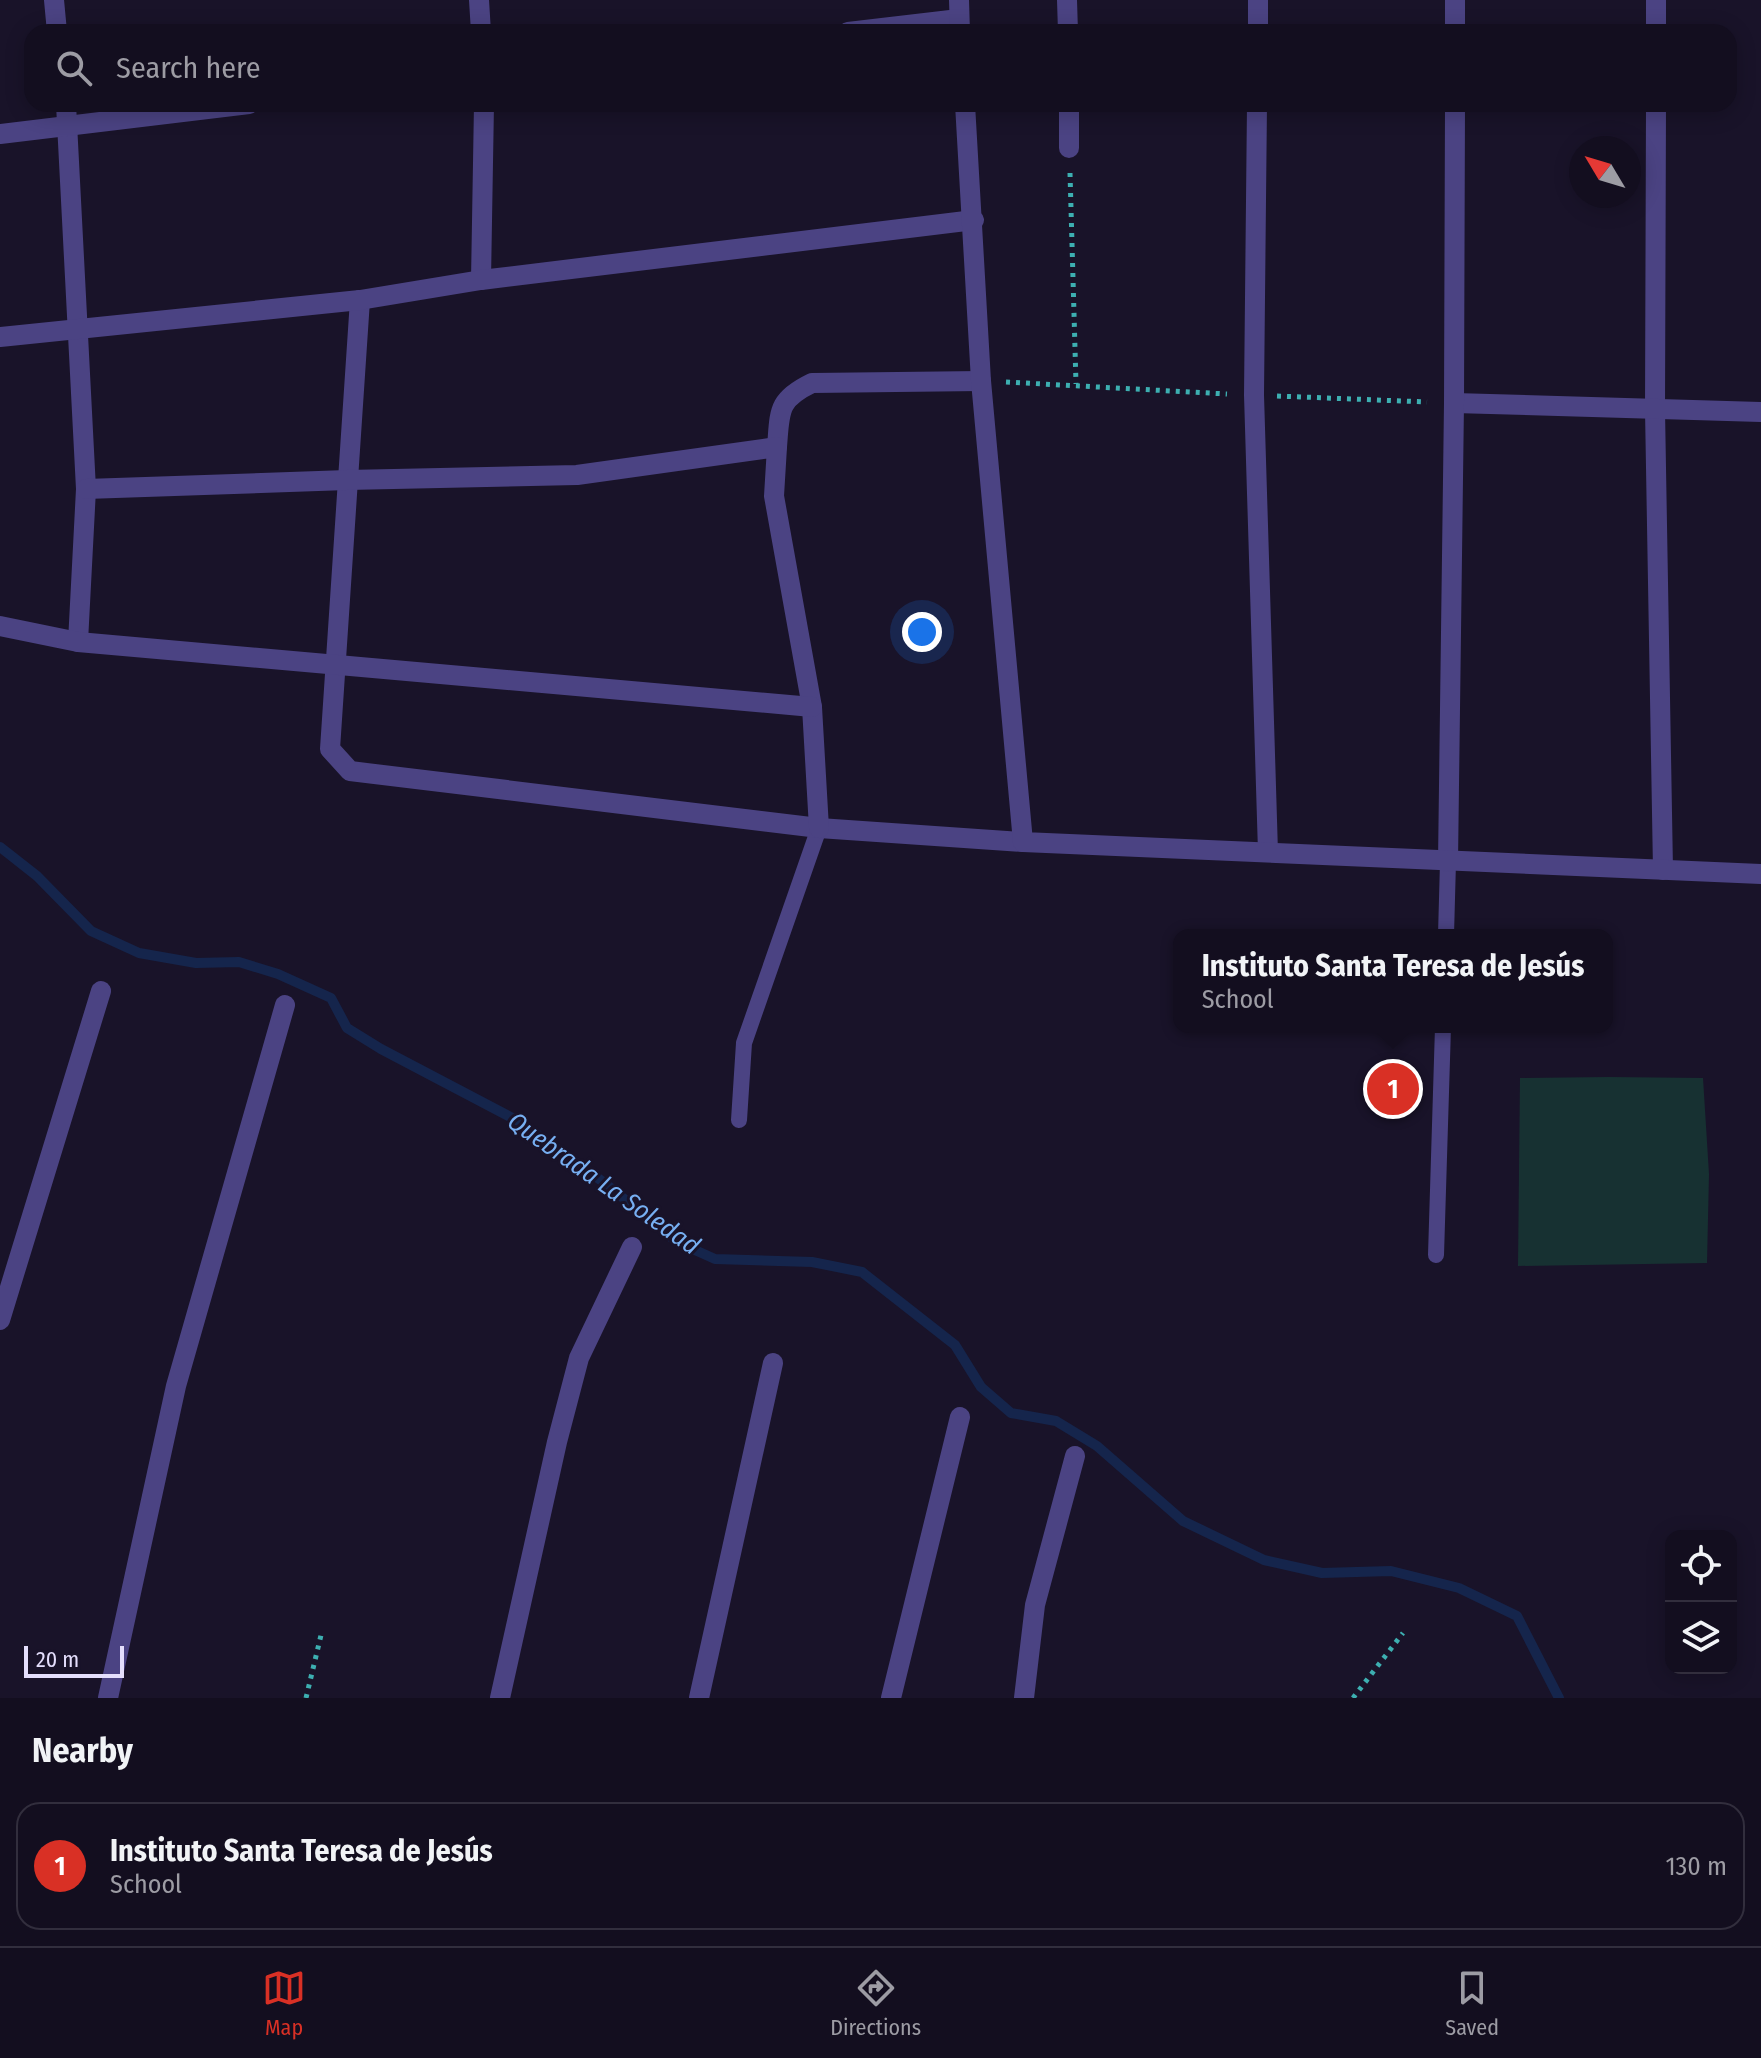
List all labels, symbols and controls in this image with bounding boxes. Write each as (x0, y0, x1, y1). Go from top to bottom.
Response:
search box (24, 24, 1737, 112)
icon: search (52, 46, 96, 90)
text: Search here (116, 50, 261, 86)
north arrow (1569, 136, 1641, 208)
your location (902, 612, 942, 652)
popup (1173, 929, 1613, 1033)
text: Instituto Santa Teresa de Jesús (1202, 948, 1584, 984)
text: School (1202, 984, 1274, 1015)
pin: 1 (1367, 1059, 1419, 1119)
water label: Quebrada La Soledad (502, 1105, 706, 1261)
map controls (1665, 1530, 1737, 1674)
button: locate (1665, 1530, 1737, 1602)
button: layers (1665, 1602, 1737, 1674)
scale bar (24, 1642, 124, 1678)
text: 20 m (36, 1646, 79, 1673)
text: Nearby (32, 1730, 133, 1771)
text: Instituto Santa Teresa de Jesús (110, 1833, 493, 1869)
text: 1 (55, 1851, 66, 1882)
text: 130 m (1665, 1851, 1727, 1882)
text: School (110, 1869, 182, 1900)
tab: Map (262, 1966, 306, 2041)
tab: Directions (830, 1966, 921, 2041)
tab: Saved (1445, 1966, 1499, 2041)

